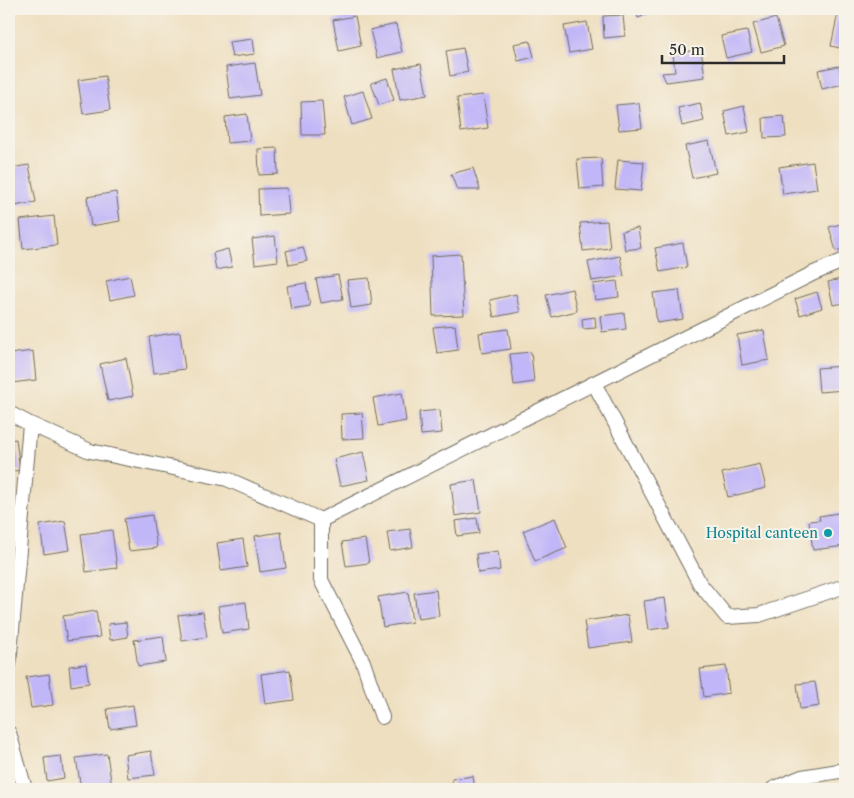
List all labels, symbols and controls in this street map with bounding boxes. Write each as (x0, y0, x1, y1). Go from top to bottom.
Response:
scale bar (662, 32, 784, 64)
text: 50 m (669, 40, 705, 59)
place label: Hospital canteen (706, 524, 818, 542)
marker: Hospital canteen (822, 527, 834, 539)

